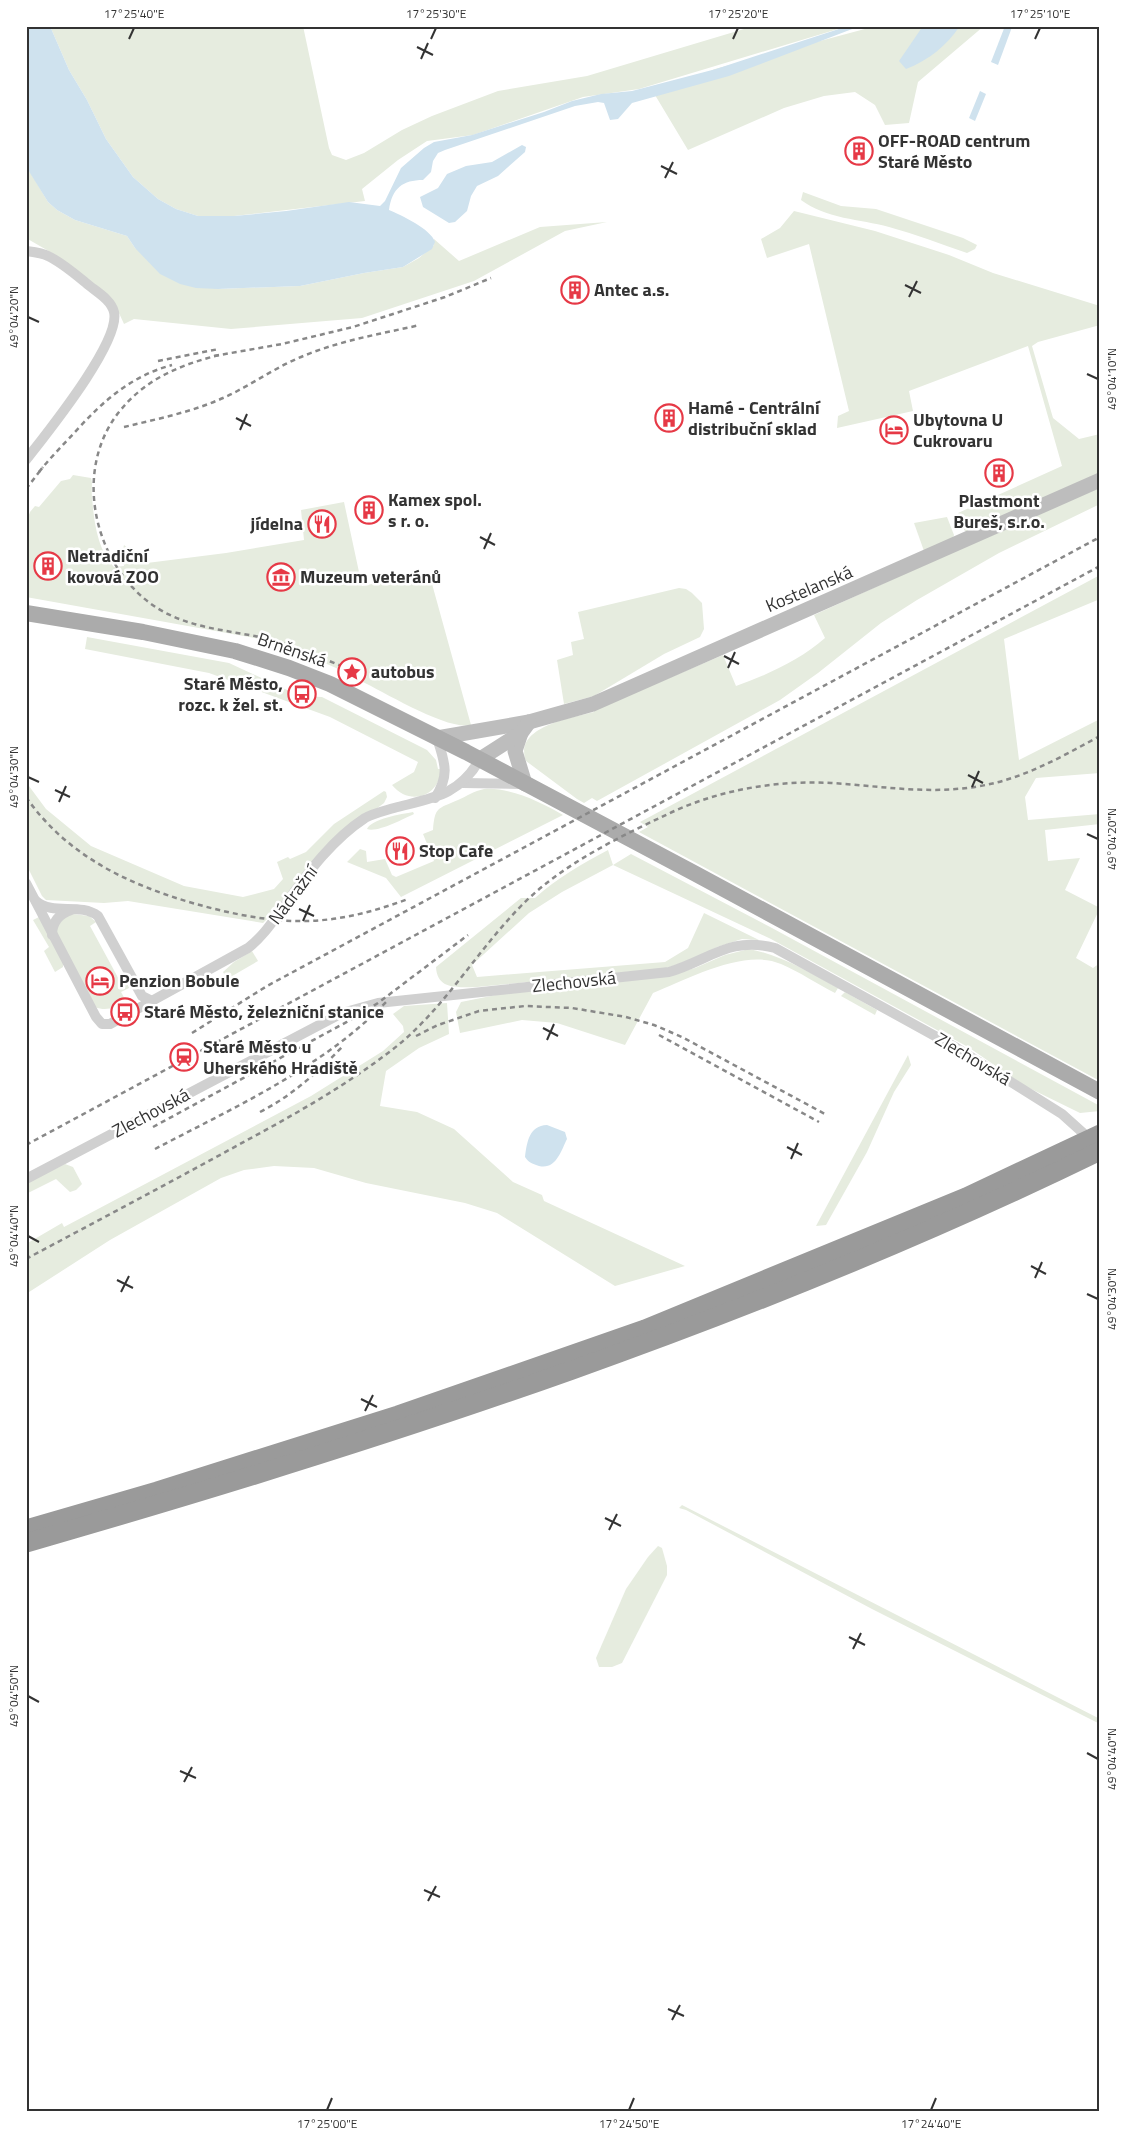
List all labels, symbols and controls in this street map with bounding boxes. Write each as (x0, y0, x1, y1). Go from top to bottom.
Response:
text: 17°25'40"E (104, 4, 165, 23)
text: 17°25'30"E (406, 4, 467, 23)
text: 17°25'20"E (708, 4, 769, 23)
text: 17°25'10"E (1010, 4, 1071, 23)
place label: OFF-ROAD centrum Staré Město (878, 127, 1030, 175)
building icon: OFF-ROAD centrum Staré Město (844, 136, 874, 166)
building icon: Antec a.s. (560, 275, 590, 305)
place label: Antec a.s. (594, 276, 669, 303)
text: 49°04'20"N (4, 286, 23, 348)
text: 49°04'10"N (1102, 348, 1121, 410)
place label: Hamé - Centrální distribuční sklad (688, 394, 821, 442)
building icon: Hamé - Centrální distribuční sklad (654, 403, 684, 433)
place label: Ubytovna U Cukrovaru (913, 406, 1003, 454)
hotel icon: Ubytovna U Cukrovaru (879, 415, 909, 445)
building icon: Plastmont Bureš, s.r.o. (984, 458, 1014, 488)
place label: Kamex spol. s r. o. (388, 486, 482, 534)
place label: Plastmont Bureš, s.r.o. (953, 487, 1045, 535)
building icon: Kamex spol. s r. o. (354, 495, 384, 525)
restaurant icon: jídelna (307, 509, 337, 539)
place label: jídelna (250, 510, 303, 537)
place label: Netradiční kovová ZOO (67, 542, 159, 590)
building icon: Netradiční kovová ZOO (33, 551, 63, 581)
street label: Kostelanská (761, 558, 856, 619)
museum icon: Muzeum veteránů (266, 562, 296, 592)
place label: Muzeum veteránů (300, 563, 441, 590)
street label: Brněnská (254, 625, 330, 674)
place icon: autobus (337, 657, 367, 687)
place label: autobus (371, 658, 435, 685)
place label: Staré Město, rozc. k žel. st. (178, 670, 283, 718)
bus stop icon: Staré Město, rozc. k žel. st. (287, 679, 317, 709)
text: 49°04'30"N (4, 746, 23, 808)
text: 49°04'20"N (1102, 808, 1121, 870)
restaurant icon: Stop Cafe (385, 836, 415, 866)
place label: Stop Cafe (419, 837, 493, 864)
street label: Nádražní (261, 858, 325, 930)
street label: Zlechovská (531, 964, 617, 999)
hotel icon: Penzion Bobule (85, 966, 115, 996)
place label: Penzion Bobule (119, 967, 239, 994)
bus stop icon: Staré Město, železniční stanice (110, 997, 140, 1027)
place label: Staré Město, železniční stanice (144, 998, 384, 1025)
street label: Zlechovská (930, 1025, 1016, 1092)
place label: Staré Město u Uherského Hradiště (203, 1033, 358, 1081)
station icon: Staré Město u Uherského Hradiště (169, 1042, 199, 1072)
street label: Zlechovská (107, 1081, 194, 1144)
text: 49°04'40"N (4, 1205, 23, 1267)
text: 49°04'30"N (1102, 1268, 1121, 1330)
text: 49°04'50"N (4, 1665, 23, 1727)
text: 49°04'40"N (1102, 1728, 1121, 1790)
text: 17°25'00"E (297, 2114, 358, 2133)
text: 17°24'50"E (599, 2114, 660, 2133)
text: 17°24'40"E (901, 2114, 962, 2133)

